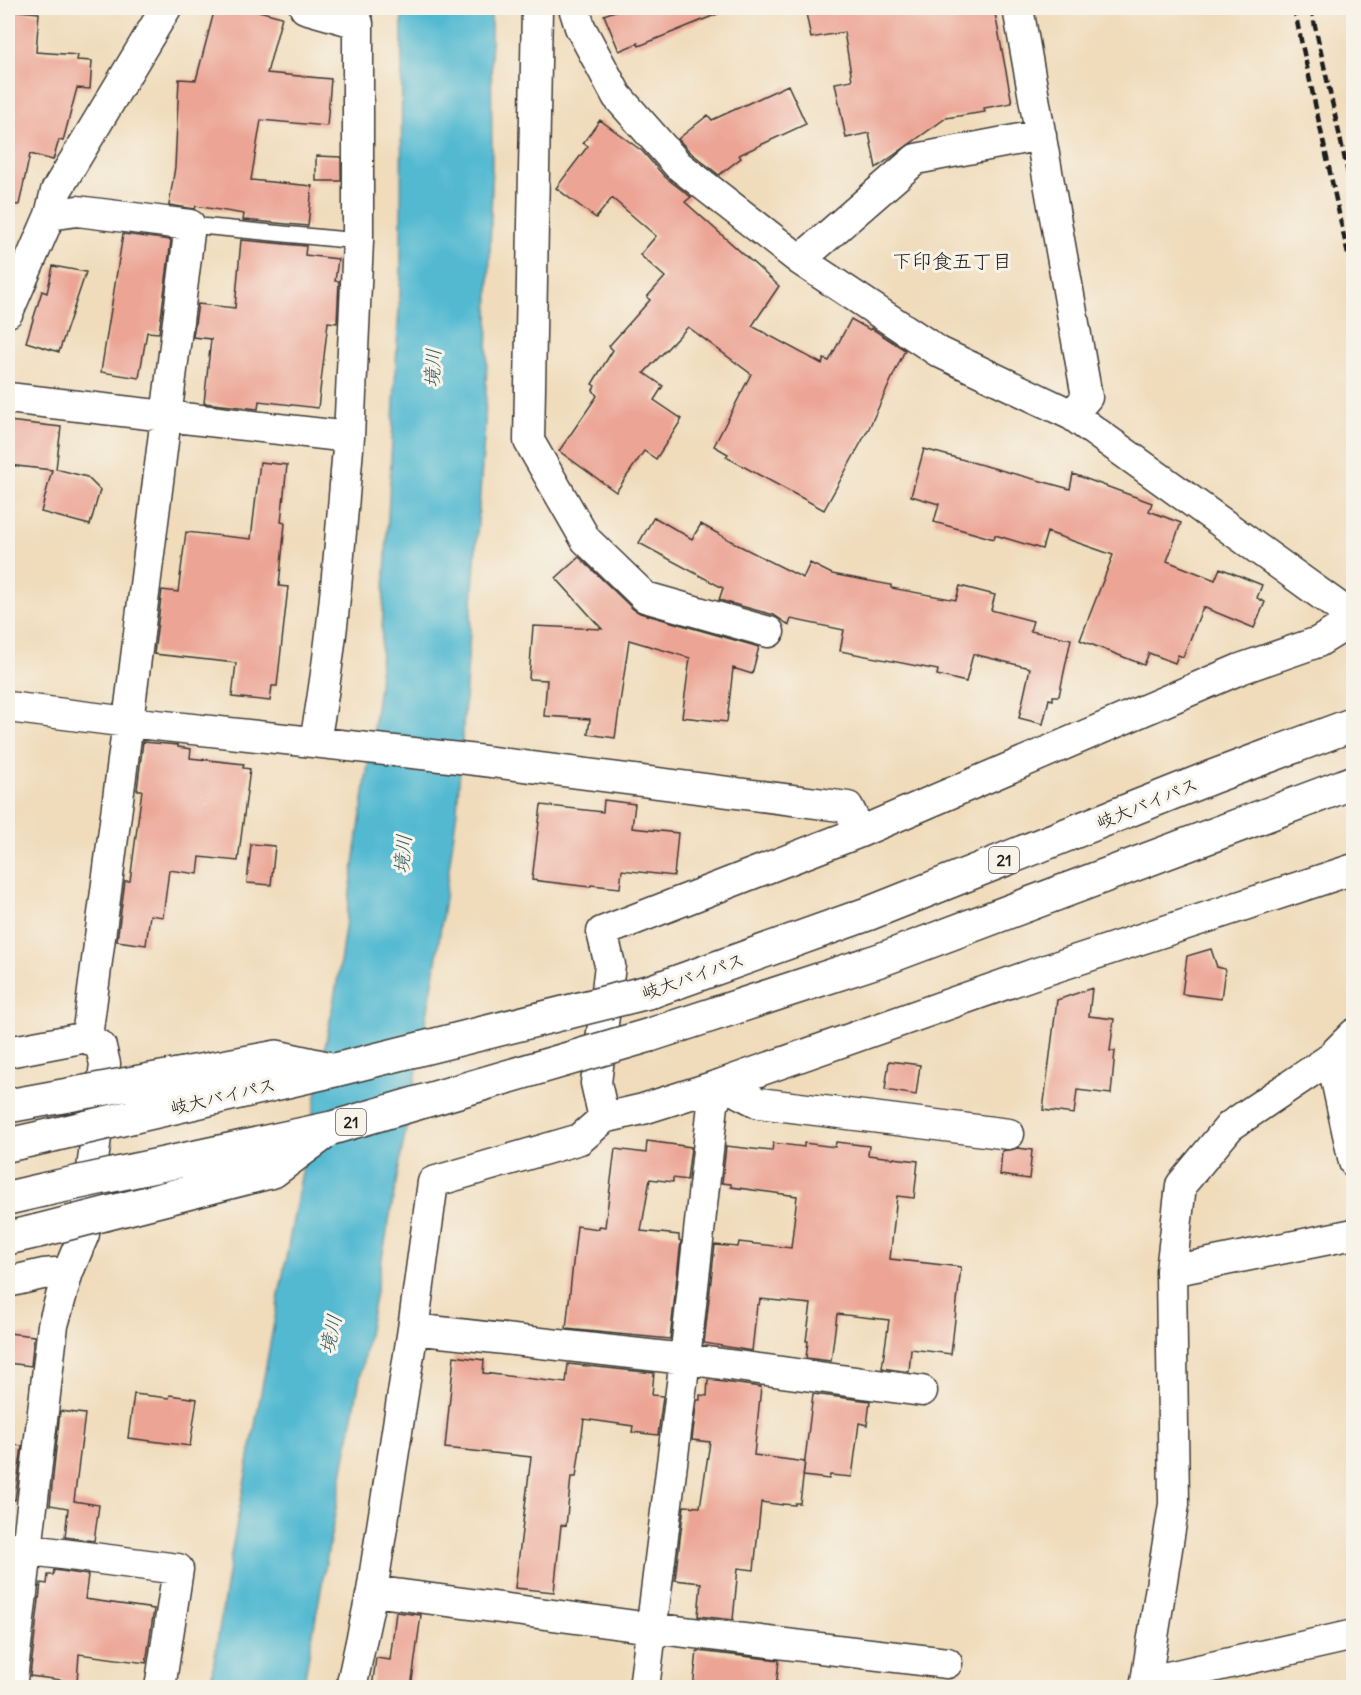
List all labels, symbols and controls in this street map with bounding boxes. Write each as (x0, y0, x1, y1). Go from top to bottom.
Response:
district label: 下印食五丁目 (892, 248, 1012, 273)
water label: 境川 (418, 347, 446, 389)
street label: 岐大バイパス (1093, 772, 1201, 834)
water label: 境川 (388, 833, 416, 875)
road number: 21 (989, 847, 1019, 873)
street label: 岐大バイパス (638, 948, 748, 1004)
street label: 岐大バイパス (168, 1073, 278, 1119)
road number: 21 (336, 1109, 366, 1135)
water label: 境川 (313, 1312, 347, 1356)

